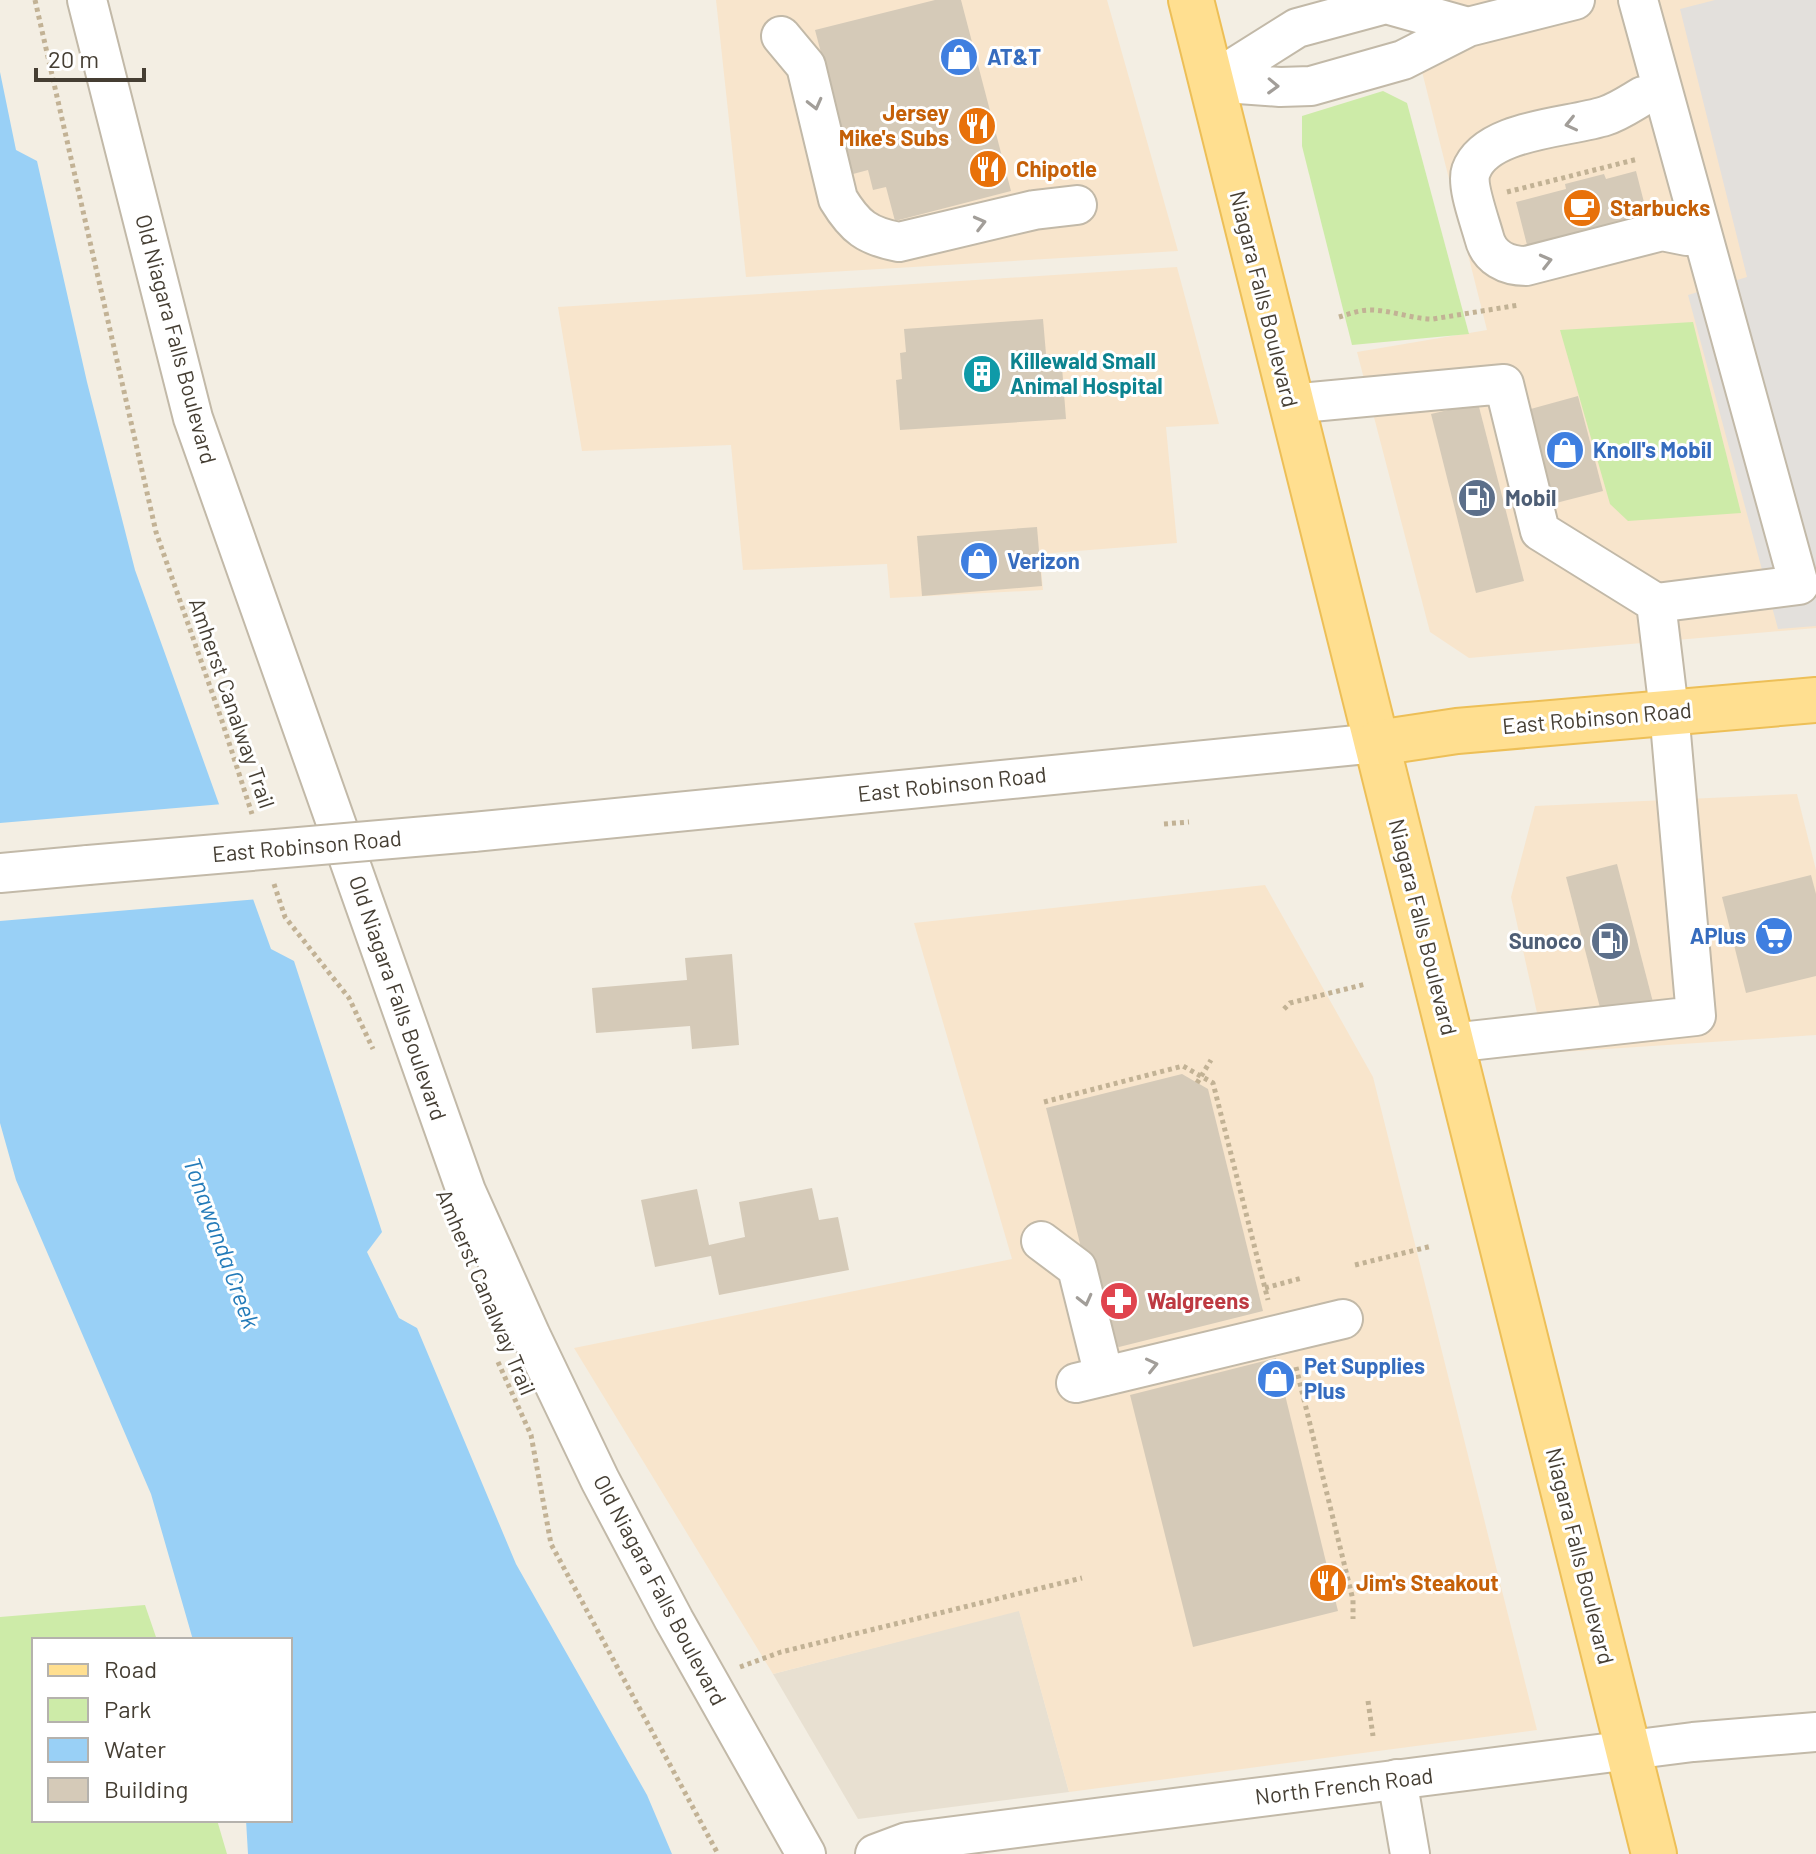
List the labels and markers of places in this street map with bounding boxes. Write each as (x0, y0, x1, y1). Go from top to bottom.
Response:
shop icon: AT&T (938, 36, 980, 78)
place label: AT&T (987, 43, 1041, 69)
place label: Jersey Mike's Subs (839, 99, 949, 150)
restaurant icon: Jersey Mike's Subs (956, 105, 998, 147)
restaurant icon: Chipotle (967, 148, 1009, 190)
place label: Chipotle (1016, 155, 1097, 181)
cafe icon: Starbucks (1561, 187, 1603, 229)
place label: Starbucks (1610, 194, 1710, 220)
place label: Killewald Small Animal Hospital (1010, 347, 1163, 398)
building icon: Killewald Small Animal Hospital (961, 353, 1003, 395)
shop icon: Knoll's Mobil (1544, 429, 1586, 471)
place label: Knoll's Mobil (1593, 436, 1712, 462)
fuel station icon: Mobil (1456, 477, 1498, 519)
place label: Mobil (1505, 484, 1556, 510)
shop icon: Verizon (958, 540, 1000, 582)
place label: Verizon (1007, 547, 1080, 573)
supermarket icon: APlus (1753, 915, 1795, 957)
fuel station icon: Sunoco (1589, 920, 1631, 962)
place label: APlus (1690, 922, 1746, 948)
place label: Sunoco (1509, 927, 1582, 953)
pharmacy icon: Walgreens (1098, 1280, 1140, 1322)
place label: Walgreens (1147, 1287, 1249, 1313)
place label: Pet Supplies Plus (1304, 1352, 1425, 1403)
shop icon: Pet Supplies Plus (1255, 1358, 1297, 1400)
restaurant icon: Jim's Steakout (1307, 1562, 1349, 1604)
place label: Jim's Steakout (1356, 1569, 1499, 1595)

